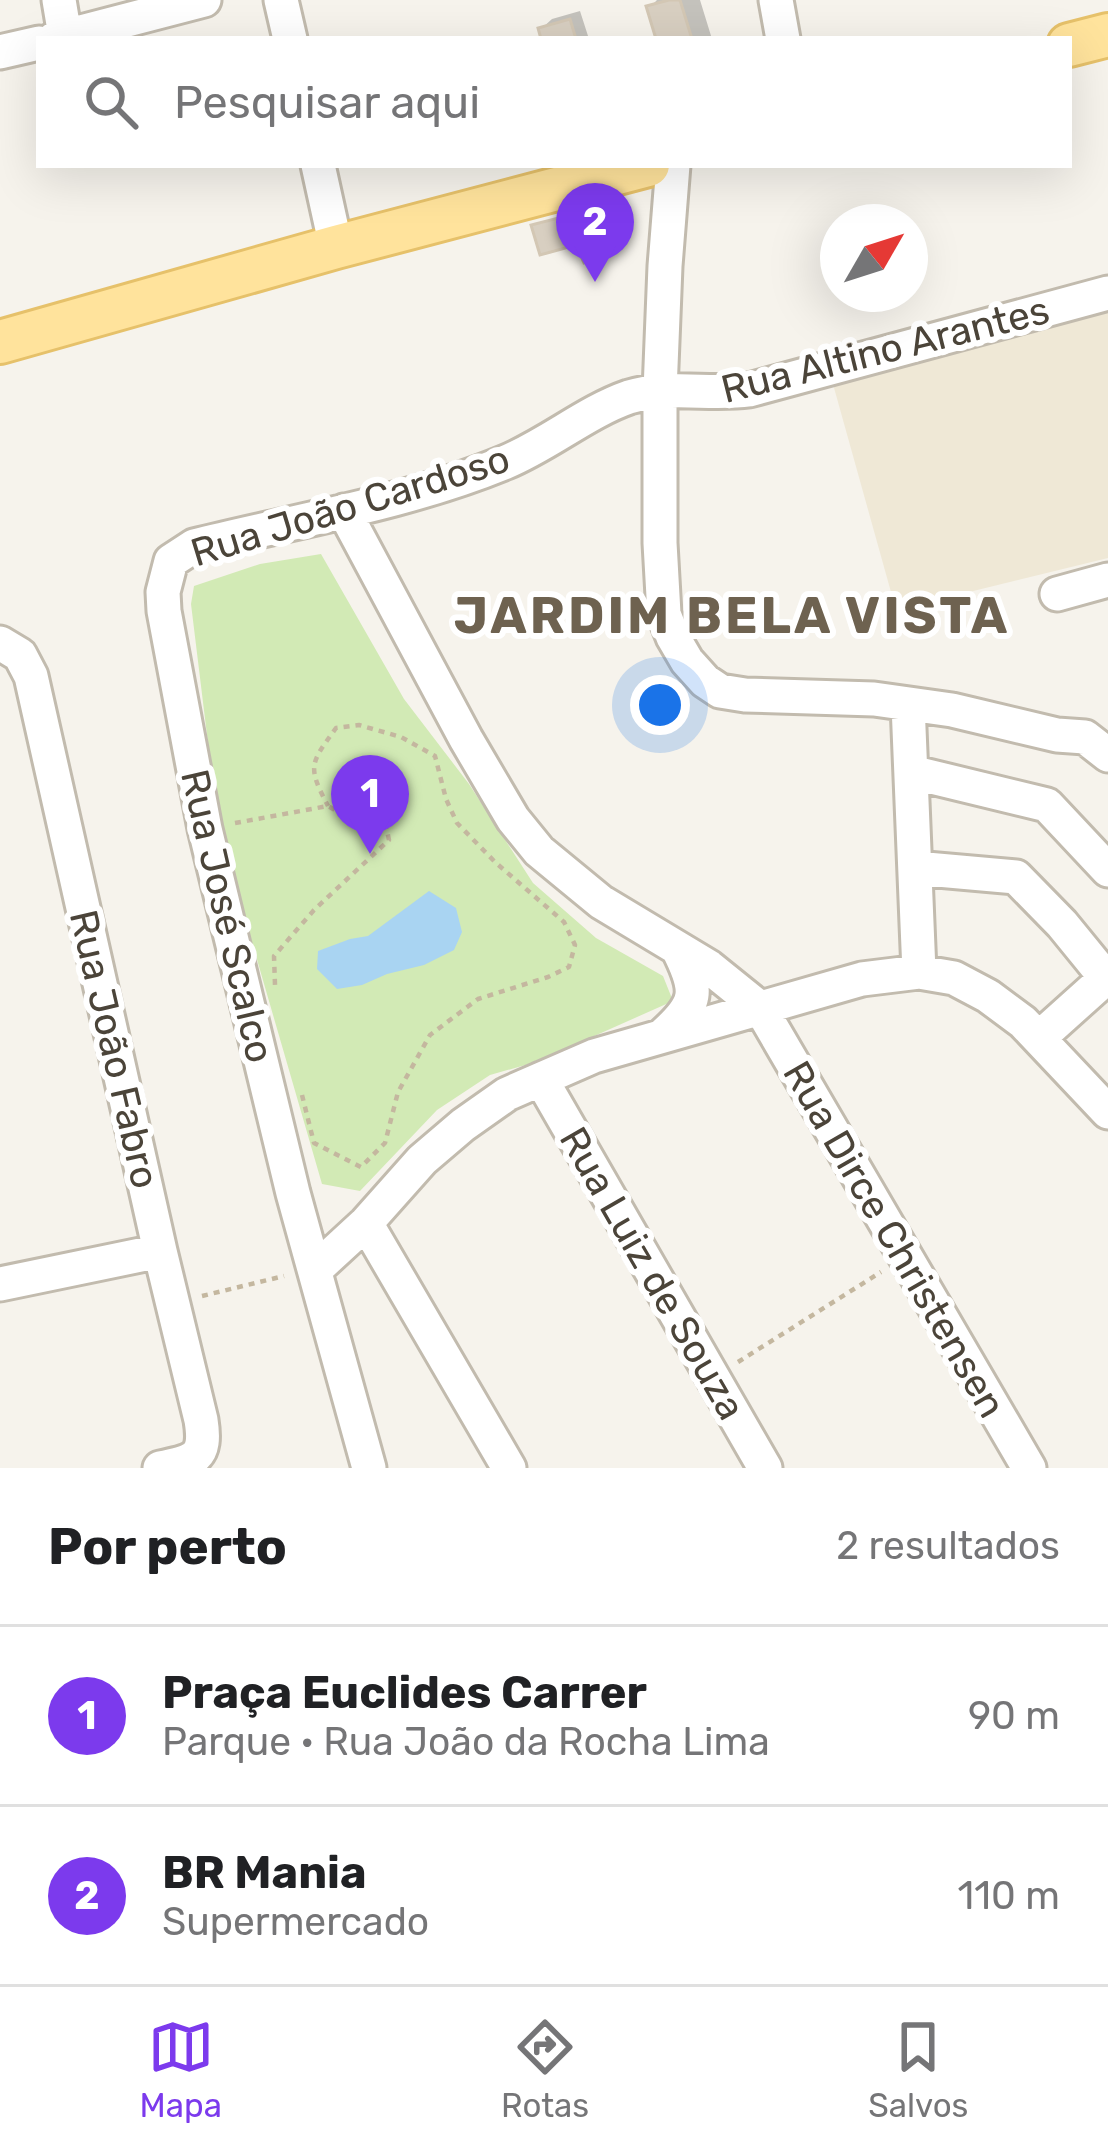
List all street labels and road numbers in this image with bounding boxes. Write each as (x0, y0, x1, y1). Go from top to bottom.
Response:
street label: Rua Altino Arantes (716, 287, 1054, 413)
street label: Rua João Cardoso (186, 436, 515, 576)
street label: Rua José Scalco (171, 765, 283, 1067)
street label: Rua João Fabro (60, 906, 168, 1193)
street label: Rua Dirce Christensen (773, 1053, 1015, 1426)
street label: Rua Luiz de Souza (550, 1119, 755, 1428)

